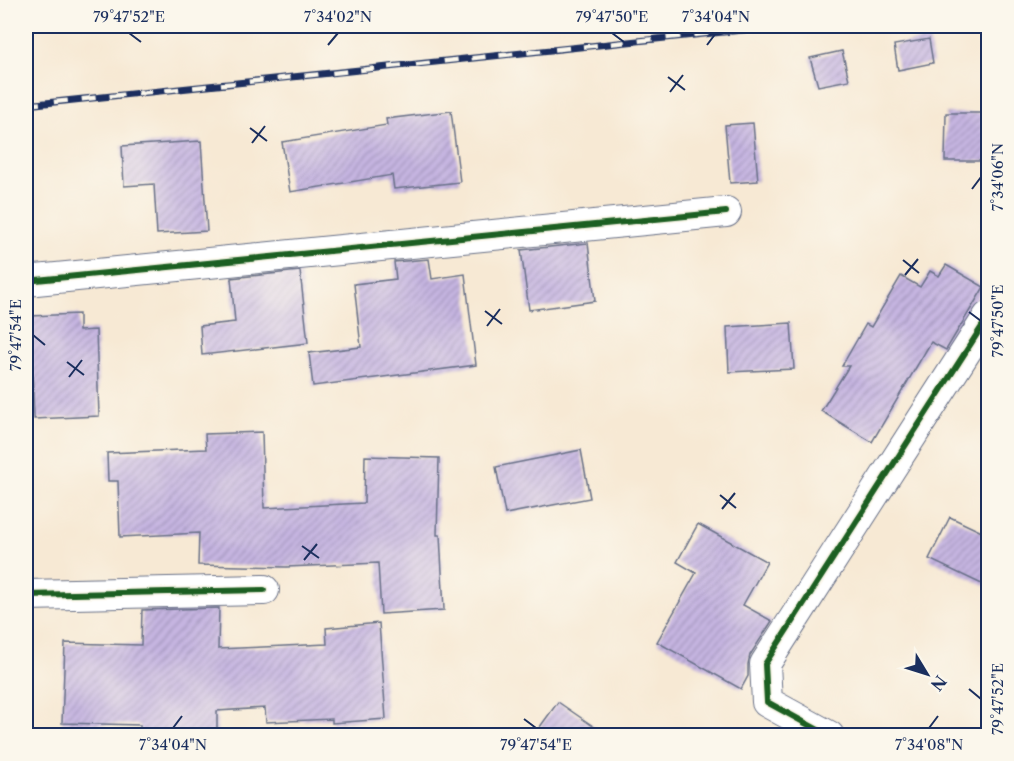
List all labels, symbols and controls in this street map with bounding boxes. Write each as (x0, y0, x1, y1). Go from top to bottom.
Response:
text: 79°47'52"E (93, 7, 165, 26)
text: 7°34'02"N (304, 7, 372, 26)
text: 79°47'50"E (576, 7, 648, 26)
text: 7°34'04"N (682, 7, 750, 26)
text: 7°34'06"N (988, 143, 1007, 211)
text: 79°47'50"E (988, 285, 1007, 357)
text: 79°47'54"E (6, 299, 25, 371)
north arrow (897, 644, 957, 704)
text: 79°47'52"E (988, 663, 1007, 735)
text: N (927, 672, 951, 695)
text: 7°34'04"N (139, 735, 207, 754)
text: 79°47'54"E (500, 735, 572, 754)
text: 7°34'08"N (895, 735, 963, 754)

